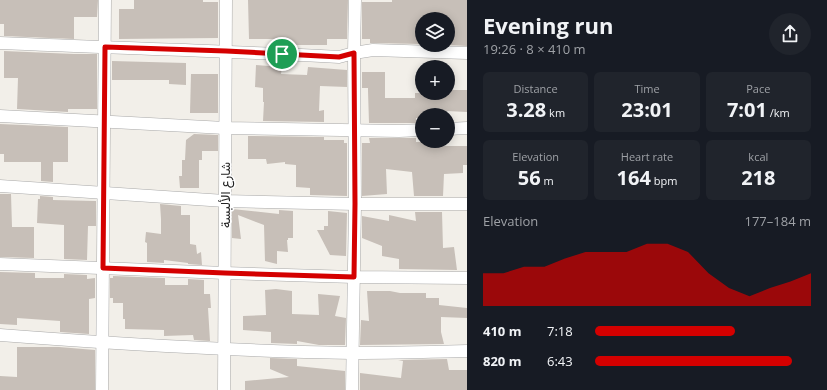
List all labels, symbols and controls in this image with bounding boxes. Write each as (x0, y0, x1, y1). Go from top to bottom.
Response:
text: Evening run (483, 10, 614, 40)
map controls (415, 12, 455, 148)
button: layers (415, 12, 455, 52)
button: share (769, 13, 811, 55)
pin (265, 37, 299, 71)
text: 19:26 · 8 × 410 m (483, 40, 586, 58)
icon: arrive (271, 43, 293, 65)
button: + (415, 60, 455, 100)
text: Distance (514, 81, 558, 96)
text: Time (634, 81, 660, 96)
text: Pace (746, 81, 770, 96)
text: 3.28 (506, 96, 546, 123)
text: 23:01 (621, 96, 673, 123)
text: 7:01 (727, 96, 767, 123)
text: km (546, 105, 565, 120)
text: /km (767, 105, 790, 120)
button: − (415, 108, 455, 148)
text: Elevation (512, 149, 559, 164)
text: Heart rate (621, 149, 673, 164)
text: kcal (748, 149, 768, 164)
street label: شارع الألبسة (216, 162, 235, 228)
text: 56 (518, 164, 541, 191)
text: 164 (617, 164, 651, 191)
text: 218 (741, 164, 775, 191)
text: m (541, 173, 554, 188)
text: bpm (651, 173, 677, 188)
text: Elevation (483, 212, 538, 230)
text: 177–184 m (744, 212, 811, 230)
text: 410 m (483, 322, 521, 340)
text: 7:18 (547, 322, 573, 340)
text: 820 m (483, 352, 521, 370)
text: 6:43 (547, 352, 573, 370)

